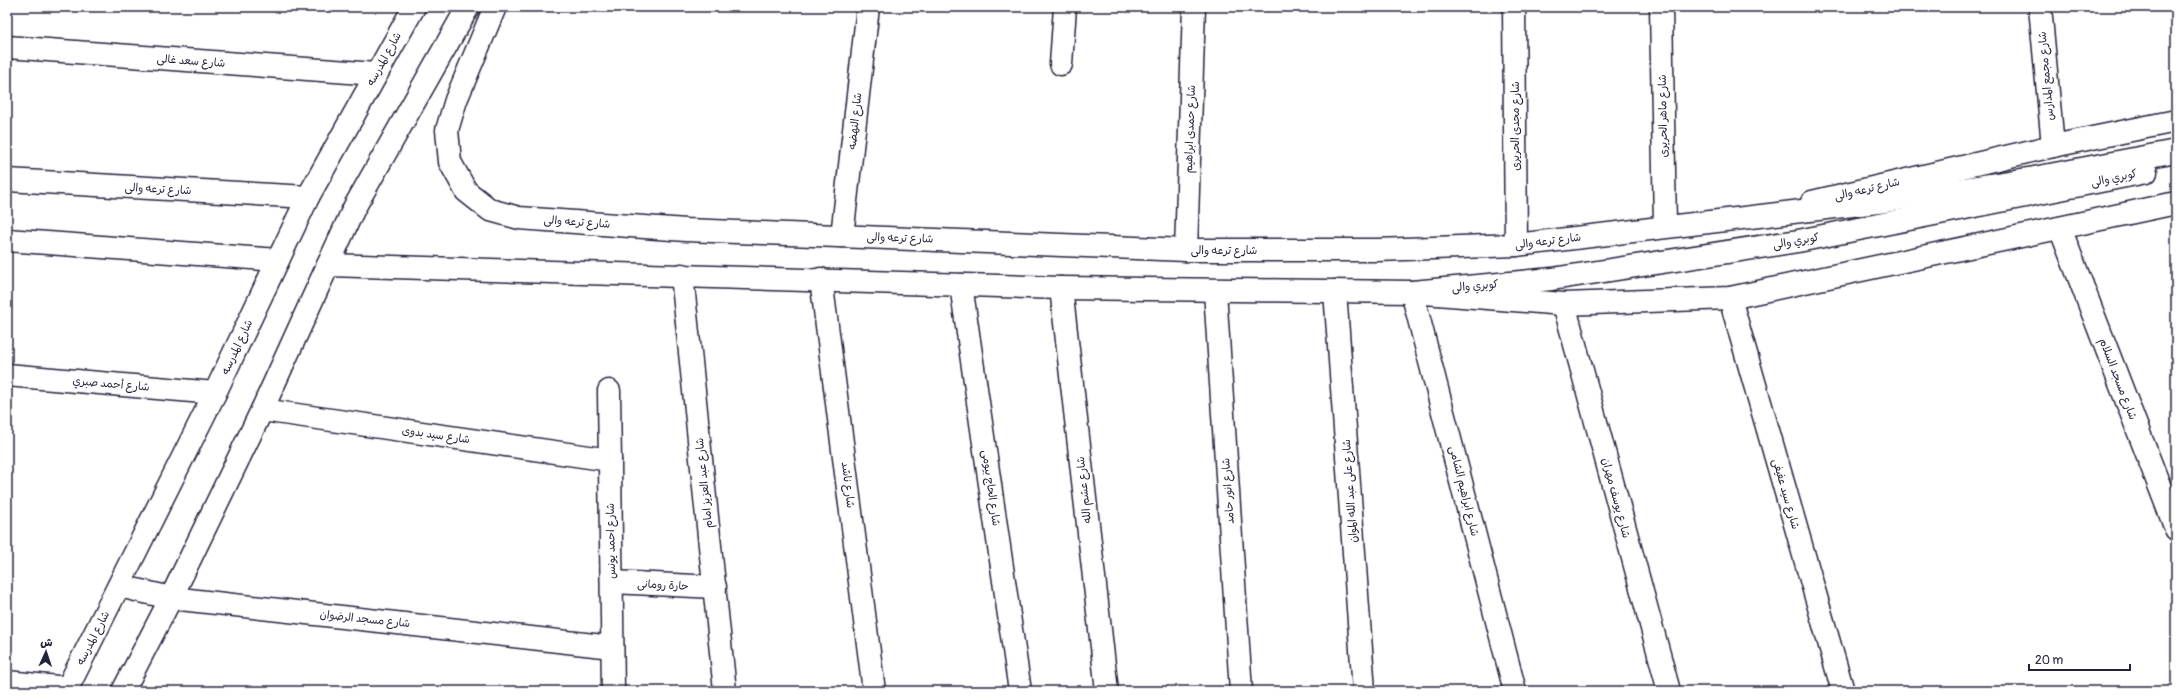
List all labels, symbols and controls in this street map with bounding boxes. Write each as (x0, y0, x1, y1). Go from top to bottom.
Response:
street label: شارع المدرسه (364, 30, 406, 89)
street label: شارع مجمع المدارس (2036, 31, 2058, 121)
street label: شارع سعد غالى (156, 52, 226, 72)
street label: شارع ماهر الحريرى (1656, 74, 1672, 158)
street label: شارع مجدى الحريرى (1509, 81, 1524, 171)
street label: شارع حمدى ابراهيم (1182, 85, 1200, 173)
street label: شارع النهضه (846, 92, 866, 150)
street label: كوبري والى (2090, 167, 2139, 191)
street label: شارع ترعه والى (1833, 175, 1901, 205)
street label: شارع ترعه والى (124, 181, 192, 199)
street label: شارع ترعه والى (543, 213, 611, 233)
street label: شارع ترعه والى (866, 230, 934, 248)
street label: شارع ترعه والى (1514, 230, 1582, 254)
street label: كوبري والى (1772, 230, 1821, 253)
street label: شارع ترعه والى (1191, 244, 1257, 259)
street label: كوبري والى (1451, 277, 1499, 297)
street label: شارع المدرسه (219, 318, 257, 377)
street label: شارع مسجد السلام (2095, 336, 2140, 422)
street label: شارع أحمد صبري (72, 374, 150, 396)
street label: شارع سيد بدوى (401, 424, 471, 448)
street label: شارع عبد العزيز امام (693, 437, 717, 529)
street label: شارع على عبد الله الموان (1340, 439, 1362, 543)
street label: شارع ابراهيم الشامى (1445, 445, 1481, 538)
street label: شارع الحاج بيومى (977, 449, 1003, 527)
street label: شارع عشم الله (1074, 456, 1096, 524)
street label: شارع يوسف مهران (1597, 456, 1633, 540)
street label: شارع انور حامد (1219, 457, 1239, 524)
street label: شارع سيد عفيفى (1768, 457, 1802, 531)
street label: شارع ناشد (837, 461, 857, 509)
street label: شارع احمد يونس (604, 503, 620, 579)
street label: حارة رومانى (637, 577, 689, 594)
street label: شارع مسجد الرضوان (319, 608, 411, 632)
street label: شارع المدرسه (74, 609, 114, 668)
north arrow (26, 632, 66, 672)
text: ش (40, 636, 53, 649)
scale bar (2029, 646, 2130, 672)
text: 20 m (2035, 653, 2064, 668)

